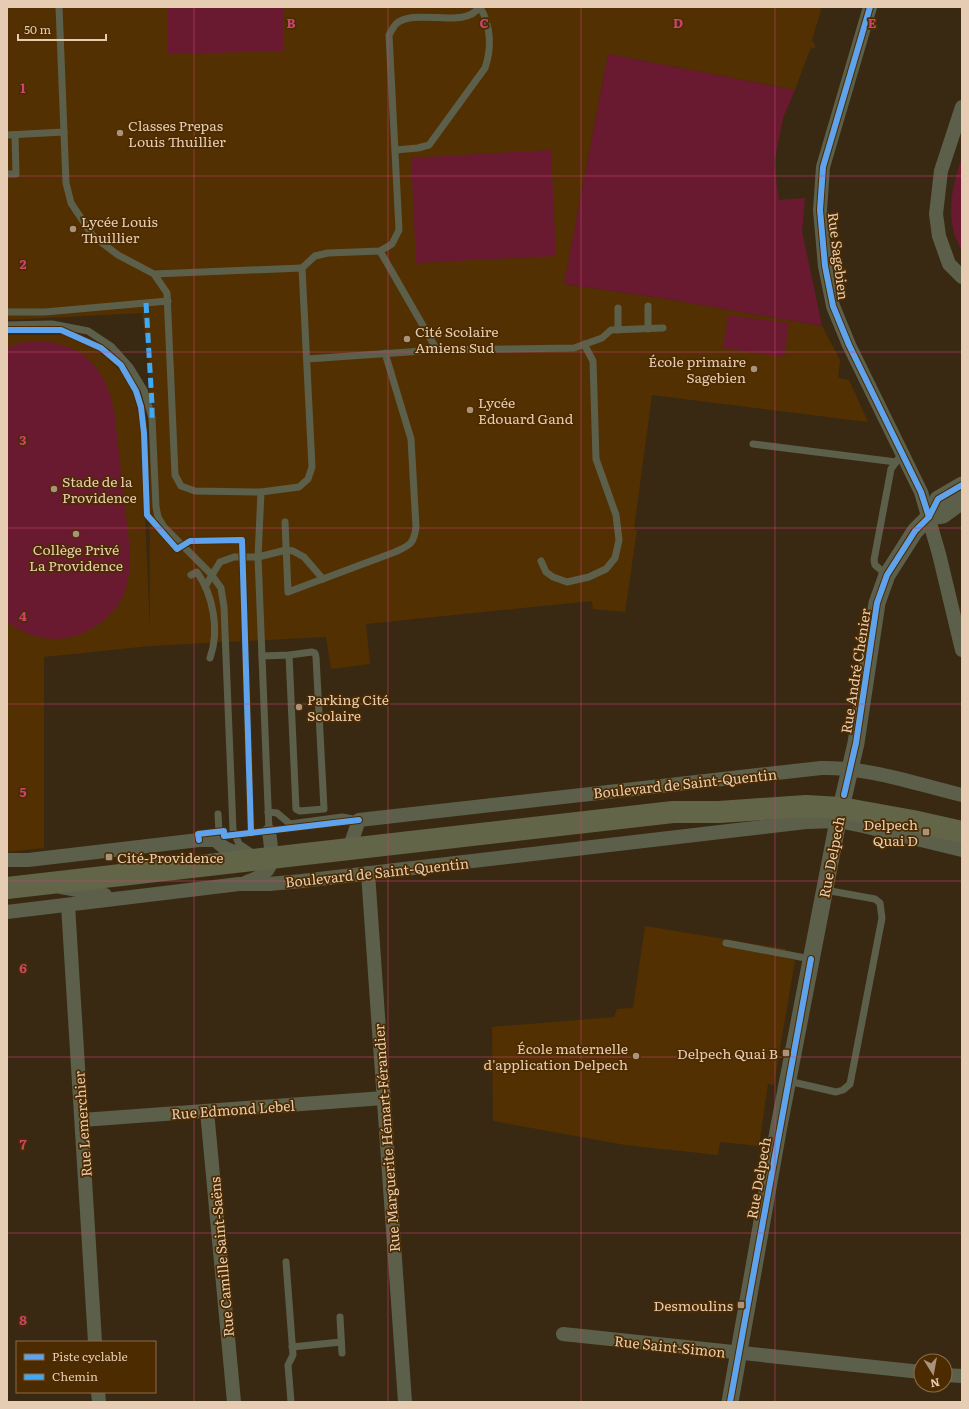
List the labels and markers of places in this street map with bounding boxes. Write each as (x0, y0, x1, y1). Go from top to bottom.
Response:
place label: Classes Prepas Louis Thuillier (128, 115, 226, 151)
marker: Classes Prepas Louis Thuillier (115, 128, 125, 138)
place label: Lycée Louis Thuillier (81, 211, 158, 247)
marker: Lycée Louis Thuillier (68, 224, 78, 234)
place label: Cité Scolaire Amiens Sud (415, 321, 499, 357)
marker: Cité Scolaire Amiens Sud (402, 334, 412, 344)
place label: École primaire Sagebien (648, 351, 746, 387)
marker: École primaire Sagebien (749, 364, 759, 374)
place label: Lycée Edouard Gand (478, 392, 574, 428)
marker: Lycée Edouard Gand (465, 405, 475, 415)
place label: Stade de la Providence (62, 471, 137, 507)
marker: Stade de la Providence (49, 484, 59, 494)
marker: Collège Privé La Providence (71, 529, 81, 539)
place label: Collège Privé La Providence (29, 539, 123, 575)
place label: Parking Cité Scolaire (307, 689, 389, 725)
marker: Parking Cité Scolaire (294, 702, 304, 712)
place label: Delpech Quai D (864, 814, 918, 850)
marker: Delpech Quai D (921, 827, 931, 837)
place label: Cité-Providence (117, 847, 224, 867)
marker: Cité-Providence (104, 852, 114, 862)
place label: École maternelle d'application Delpech (484, 1038, 628, 1074)
place label: Delpech Quai B (677, 1043, 778, 1063)
marker: Delpech Quai B (781, 1048, 791, 1058)
marker: École maternelle d'application Delpech (631, 1051, 641, 1061)
place label: Desmoulins (654, 1295, 733, 1315)
marker: Desmoulins (736, 1300, 746, 1310)

